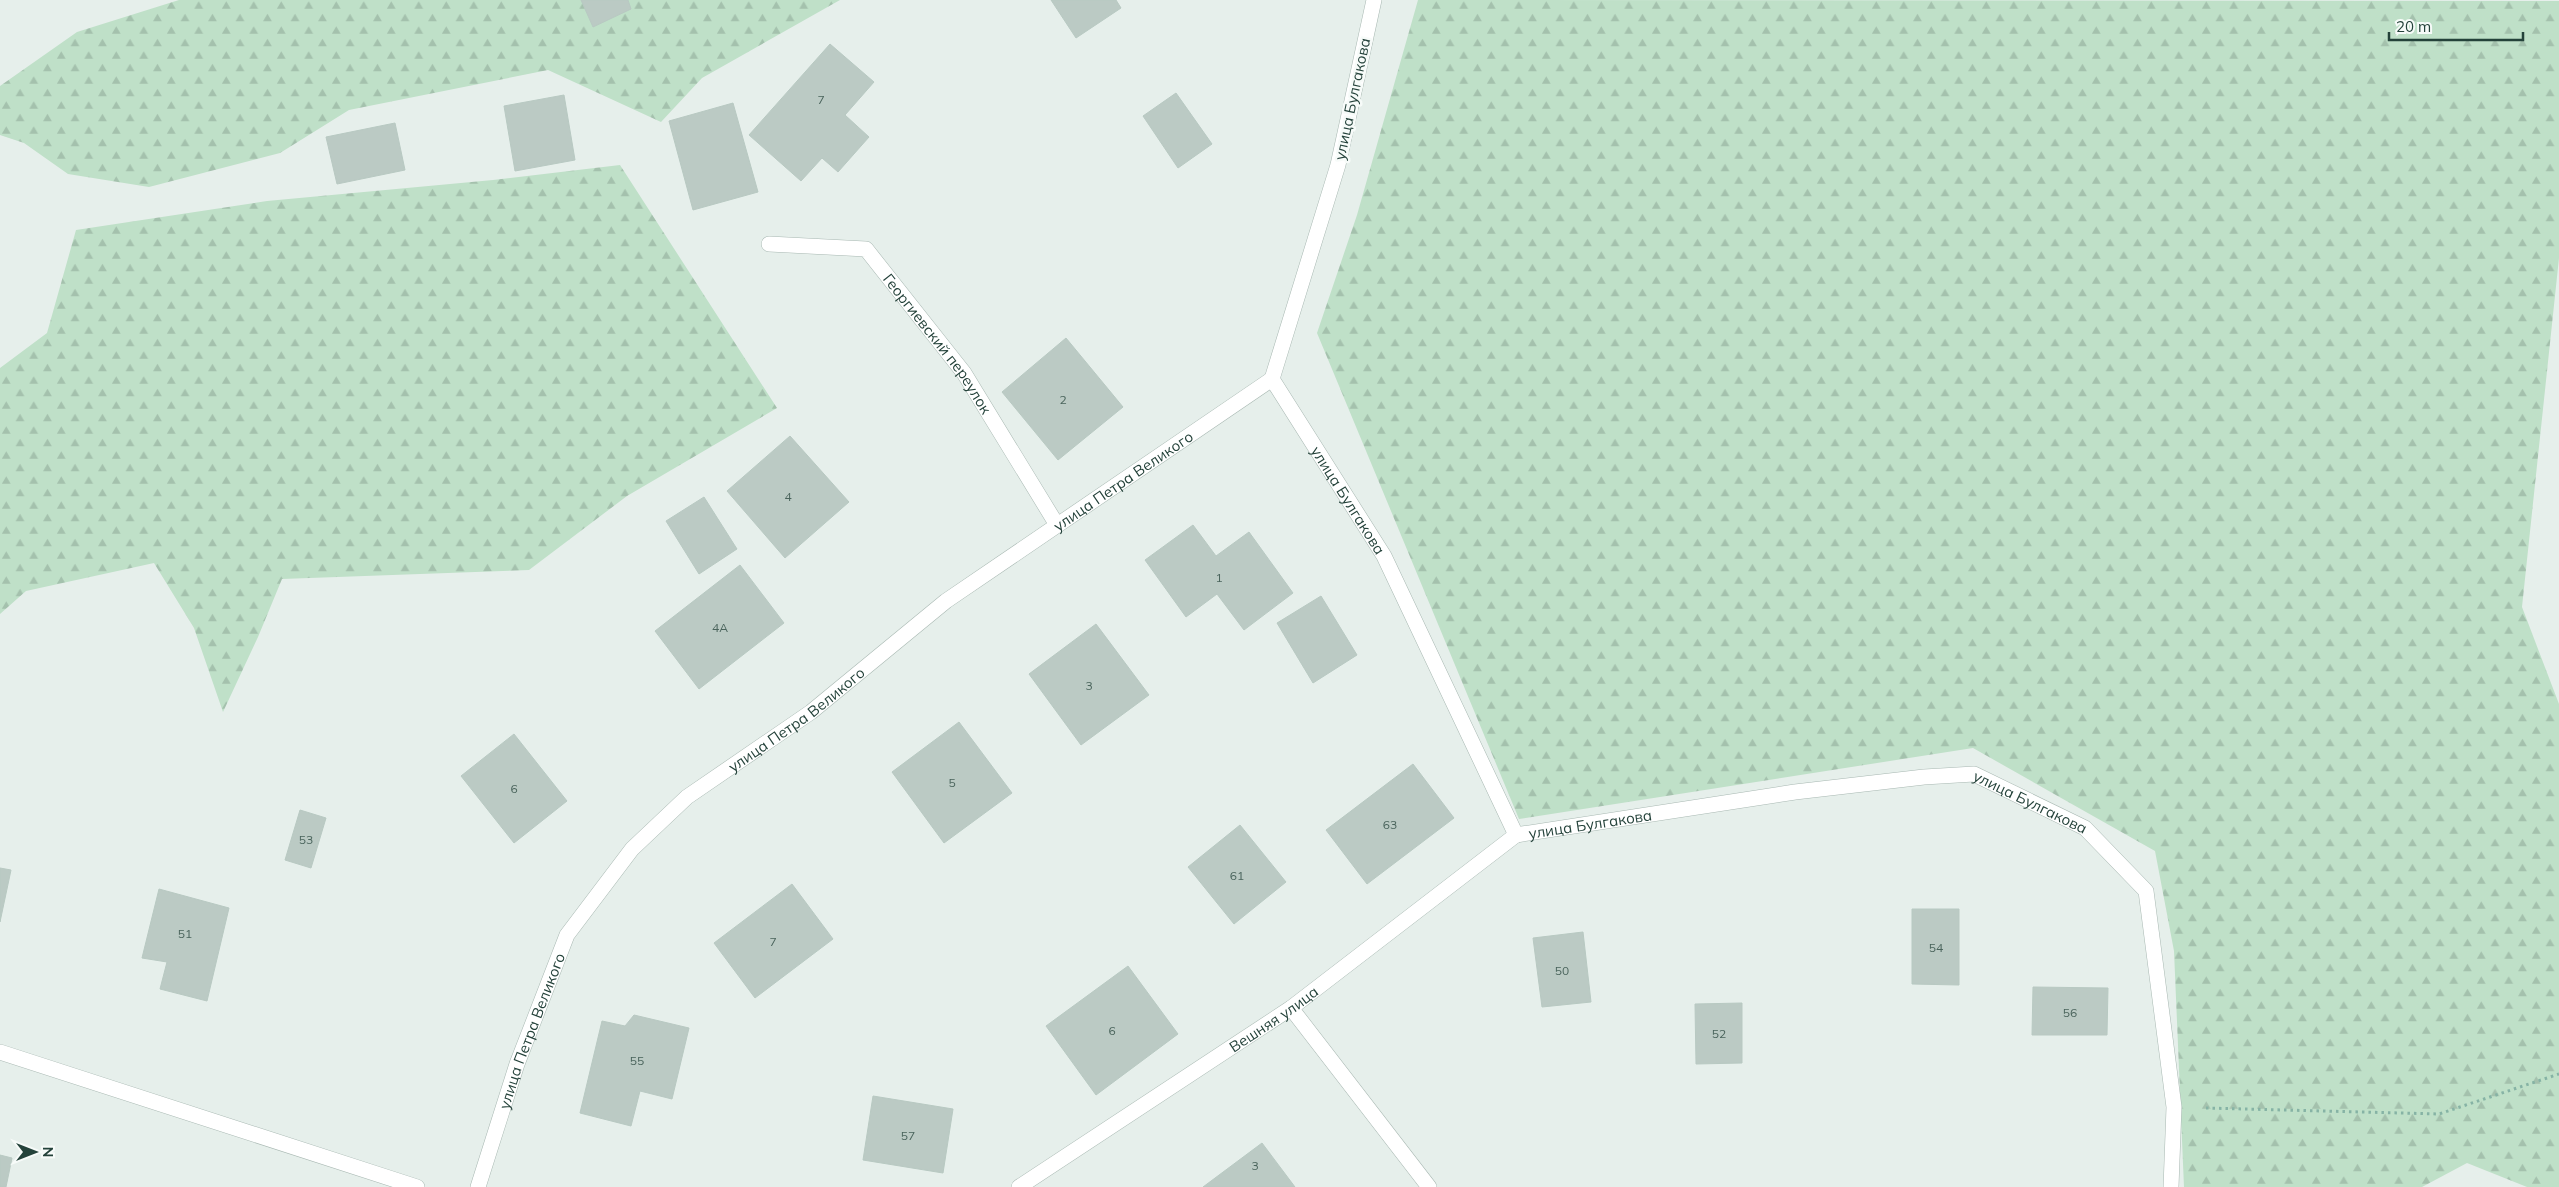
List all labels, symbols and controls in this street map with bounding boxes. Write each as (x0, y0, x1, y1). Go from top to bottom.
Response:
scale bar (2389, 10, 2523, 42)
text: 20 m (2396, 17, 2431, 36)
street label: улица Булгакова (1330, 36, 1374, 162)
house number: 7 (817, 92, 825, 107)
street label: Георгиевский переулок (879, 270, 997, 418)
house number: 2 (1059, 392, 1067, 407)
street label: улица Петра Великого (1049, 426, 1196, 535)
street label: улица Булгакова (1307, 442, 1390, 558)
house number: 4 (784, 489, 792, 504)
house number: 1 (1215, 570, 1223, 585)
house number: 4А (712, 620, 728, 635)
street label: улица Петра Великого (724, 663, 868, 776)
house number: 3 (1085, 678, 1093, 693)
street label: улица Булгакова (1970, 766, 2091, 837)
house number: 5 (948, 775, 956, 790)
house number: 6 (510, 781, 518, 796)
street label: улица Булгакова (1527, 805, 1653, 842)
house number: 63 (1383, 817, 1397, 832)
house number: 53 (299, 832, 313, 847)
house number: 61 (1230, 868, 1244, 883)
house number: 51 (178, 926, 192, 941)
house number: 7 (769, 934, 777, 949)
house number: 54 (1929, 940, 1943, 955)
street label: улица Петра Великого (494, 950, 569, 1111)
house number: 50 (1555, 963, 1569, 978)
street label: Вешняя улица (1225, 981, 1322, 1056)
house number: 56 (2063, 1005, 2077, 1020)
house number: 6 (1108, 1023, 1116, 1038)
house number: 52 (1712, 1026, 1726, 1041)
house number: 55 (630, 1053, 644, 1068)
north arrow (10, 1127, 60, 1177)
house number: 57 (901, 1128, 915, 1143)
text: N (39, 1147, 57, 1157)
house number: 3 (1251, 1158, 1259, 1173)

